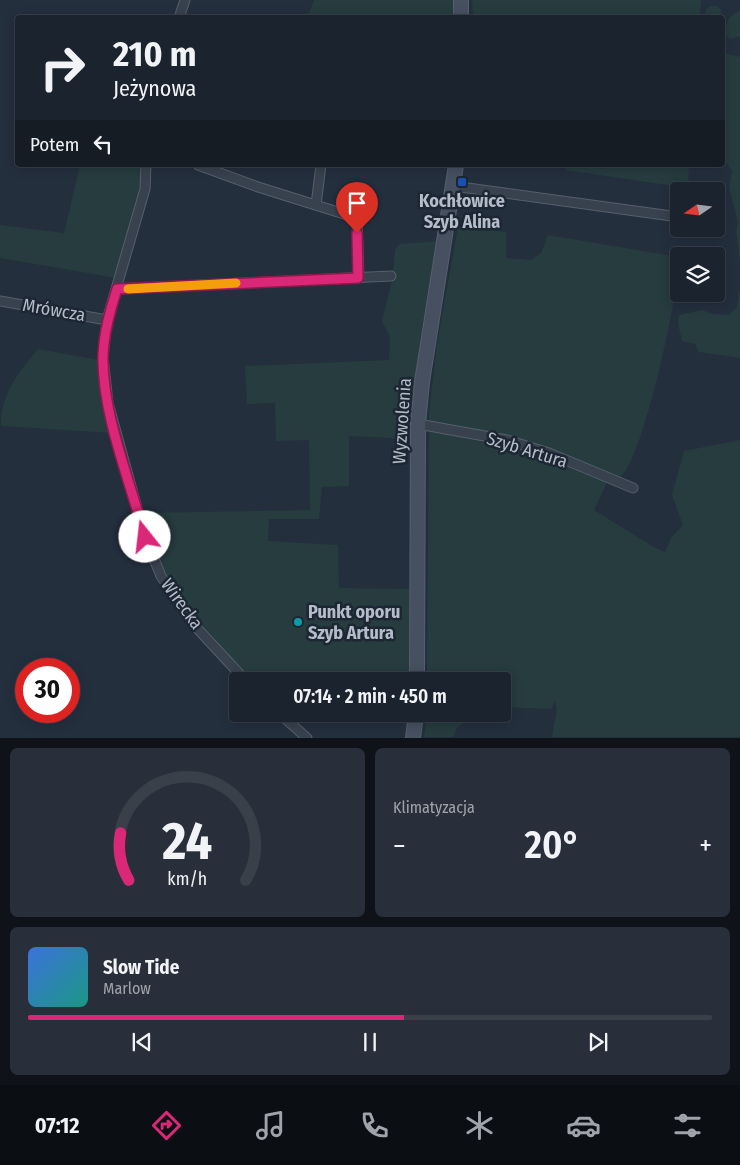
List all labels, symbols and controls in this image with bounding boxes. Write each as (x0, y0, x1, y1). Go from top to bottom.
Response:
text: 210 m (113, 33, 197, 75)
icon: right (30, 35, 95, 100)
text: Jeżynowa (113, 75, 196, 102)
icon: left (89, 130, 117, 158)
text: Potem (30, 133, 79, 156)
marker: Kochłowice Szyb Alina (456, 176, 468, 188)
pin (336, 182, 378, 233)
north arrow (670, 182, 725, 238)
map controls (670, 182, 725, 302)
icon: arrive (343, 189, 371, 217)
place label: Kochłowice Szyb Alina (419, 190, 505, 233)
button: layers (670, 247, 725, 302)
street label: Mrówcza (21, 294, 87, 326)
street label: Wyzwolenia (388, 377, 416, 465)
street label: Szyb Artura (484, 427, 570, 473)
position arrow (118, 510, 170, 562)
street label: Wirecka (156, 574, 208, 634)
place label: Punkt oporu Szyb Artura (308, 601, 400, 644)
marker: Punkt oporu Szyb Artura (292, 616, 304, 628)
speed limit sign: 30 (15, 658, 80, 723)
text: 07:14 · 2 min · 450 m (293, 685, 447, 708)
text: Klimatyzacja (393, 798, 475, 817)
text: 24 (162, 810, 212, 873)
text: 20° (525, 822, 580, 868)
text: − (393, 829, 406, 862)
text: + (699, 829, 712, 862)
text: km/h (168, 868, 207, 890)
text: Slow Tide (103, 956, 179, 979)
text: Marlow (103, 979, 151, 998)
icon: previous (128, 1028, 156, 1056)
icon: pause (356, 1028, 384, 1056)
icon: next (584, 1028, 612, 1056)
icon: directions (149, 1108, 184, 1143)
icon: music (253, 1108, 288, 1143)
icon: phone (357, 1108, 392, 1143)
icon: climate (462, 1108, 497, 1143)
icon: car (566, 1108, 601, 1143)
icon: filters (670, 1108, 705, 1143)
text: 07:12 (35, 1112, 79, 1139)

